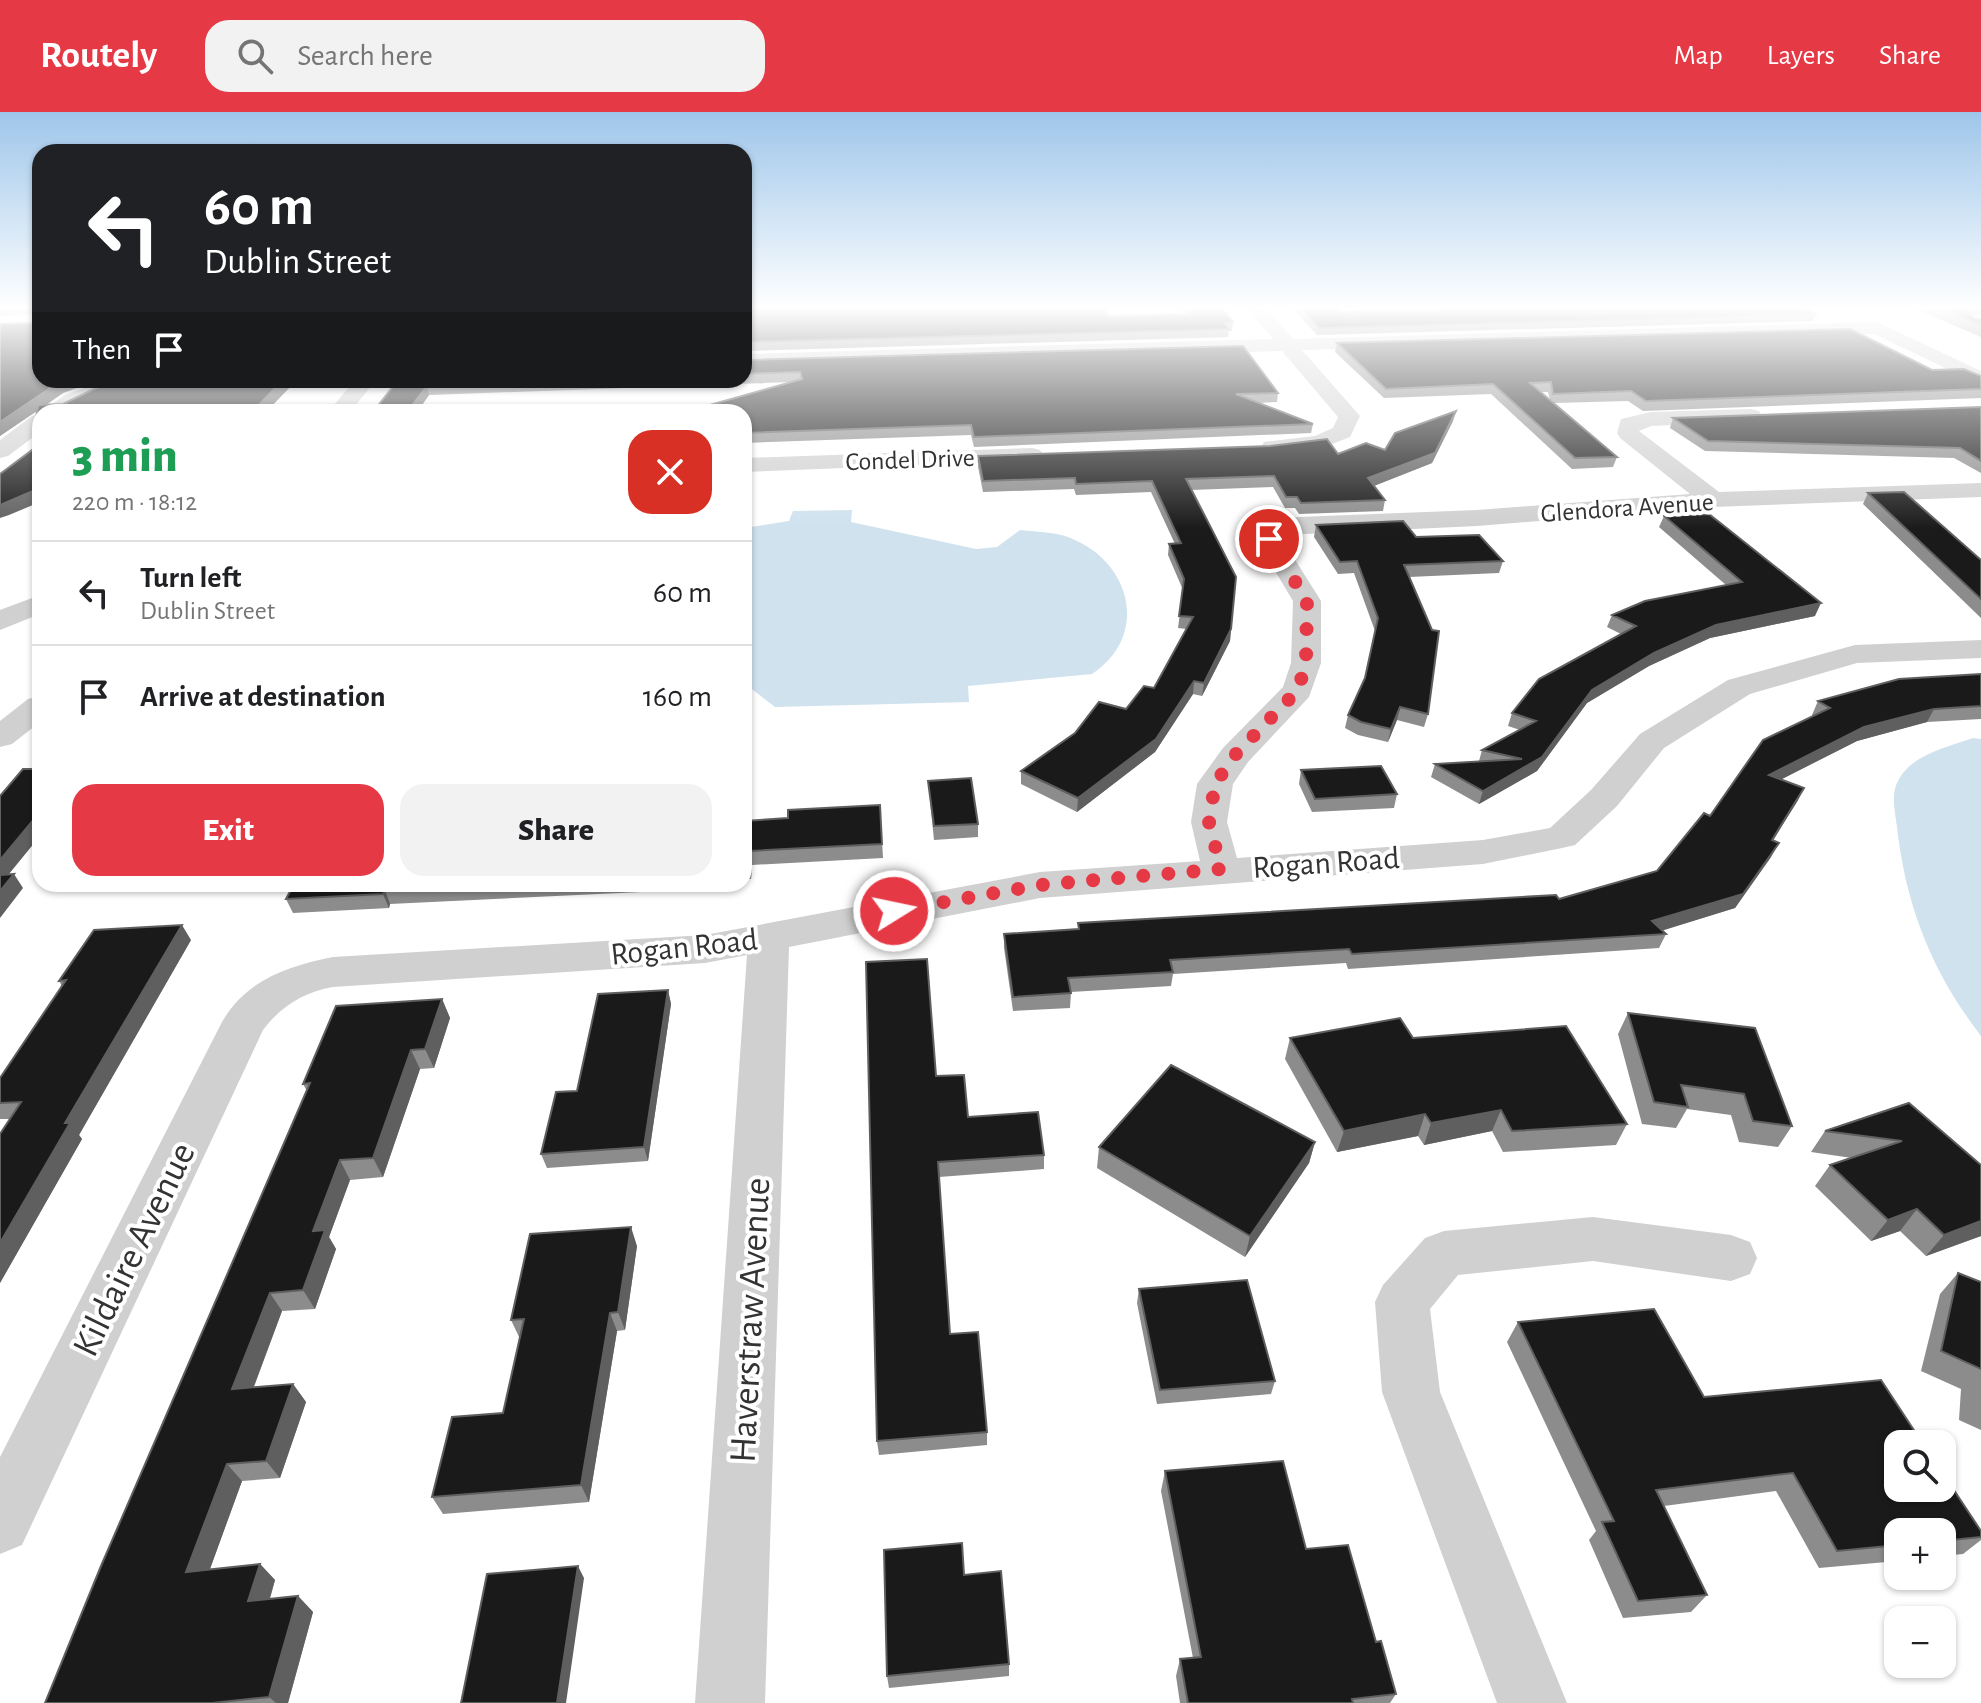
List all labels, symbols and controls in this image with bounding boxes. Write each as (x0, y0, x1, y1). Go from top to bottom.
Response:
search box (205, 20, 765, 92)
icon: search (233, 34, 277, 78)
text: Routely (40, 37, 157, 75)
text: Search here (297, 41, 433, 71)
text: Map (1674, 42, 1723, 70)
text: Layers (1767, 42, 1835, 70)
text: Share (1879, 42, 1941, 70)
icon: left (72, 176, 176, 280)
text: 60 m (204, 179, 314, 235)
text: Dublin Street (204, 244, 391, 280)
icon: arrive (147, 328, 191, 372)
text: Then (72, 335, 131, 365)
button: close (628, 430, 712, 514)
text: 3 min (72, 433, 178, 481)
street label: Condel Drive (845, 445, 975, 475)
text: 220 m · 18:12 (72, 489, 197, 515)
street label: Glendora Avenue (1540, 489, 1714, 527)
pin (1235, 505, 1303, 573)
icon: arrive (1247, 517, 1291, 561)
text: Turn left (140, 563, 241, 593)
icon: left (72, 571, 116, 615)
text: 60 m (653, 578, 712, 608)
text: Dublin Street (140, 598, 275, 624)
icon: arrive (72, 675, 116, 719)
text: Arrive at destination (140, 682, 386, 712)
text: 160 m (643, 682, 712, 712)
button: Exit (72, 784, 384, 876)
button: Share (400, 784, 712, 876)
street label: Rogan Road (1251, 842, 1401, 884)
position arrow (852, 869, 936, 953)
street label: Rogan Road (609, 923, 759, 971)
street label: Kildaire Avenue (67, 1137, 203, 1363)
street label: Haverstraw Avenue (725, 1177, 777, 1464)
map controls (1884, 1430, 1956, 1678)
button: search (1884, 1430, 1956, 1502)
button: + (1884, 1518, 1956, 1590)
button: − (1884, 1606, 1956, 1678)

